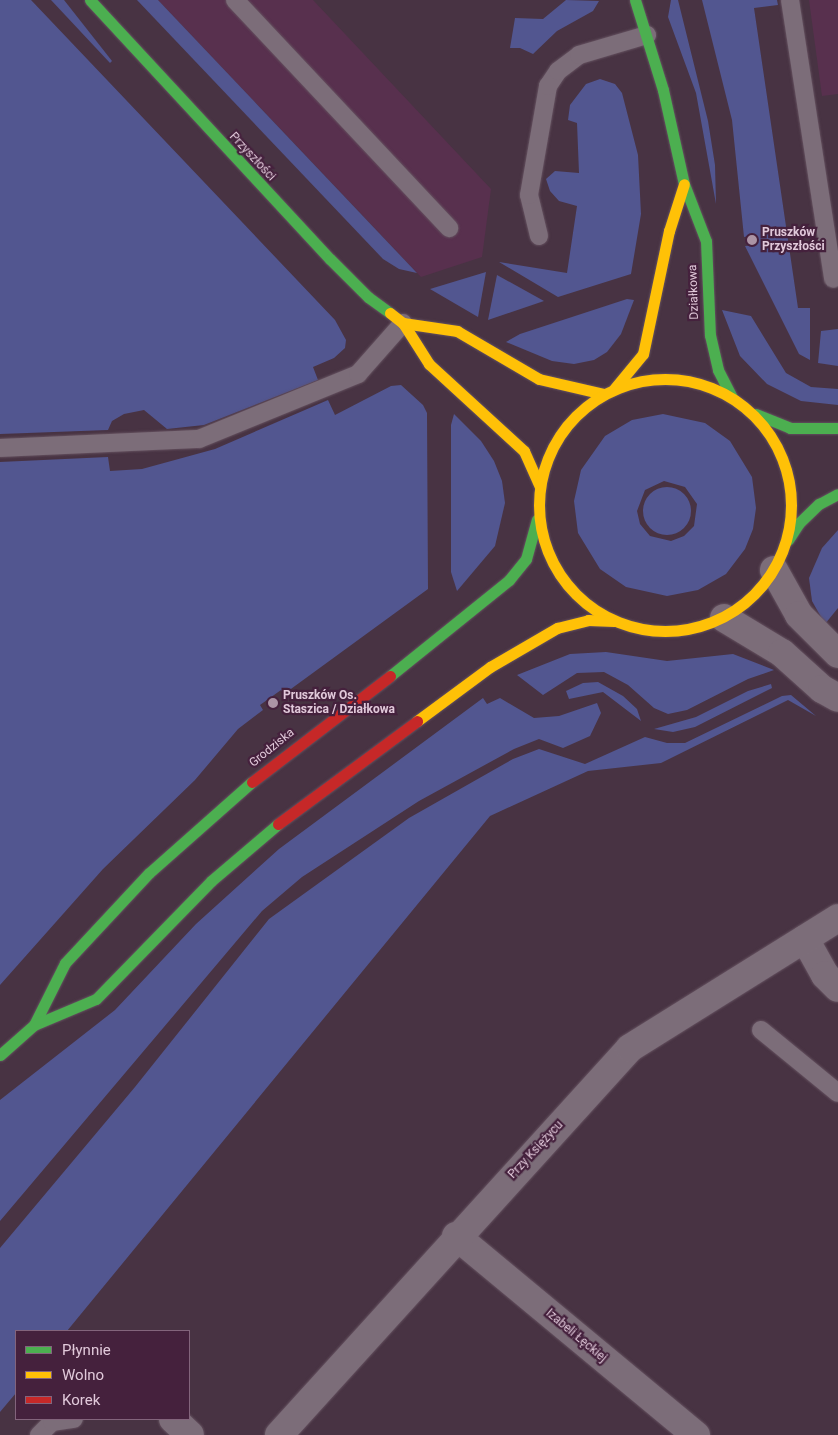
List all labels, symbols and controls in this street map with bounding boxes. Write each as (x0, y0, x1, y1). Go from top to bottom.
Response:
street label: Przyszłości (226, 130, 278, 184)
place label: Pruszków Przyszłości (762, 226, 825, 254)
marker: Pruszków Przyszłości (746, 234, 758, 246)
street label: Działkowa (686, 264, 702, 320)
place label: Pruszków Os. Staszica / Działkowa (283, 689, 395, 717)
marker: Pruszków Os. Staszica / Działkowa (267, 697, 279, 709)
street label: Grodziska (247, 726, 297, 770)
street label: Przy Księżycu (506, 1118, 566, 1182)
street label: Izabeli Łęckiej (543, 1306, 609, 1366)
legend (15, 1330, 190, 1420)
text: Płynnie (62, 1341, 111, 1359)
text: Wolno (62, 1366, 104, 1384)
text: Korek (62, 1391, 100, 1409)

